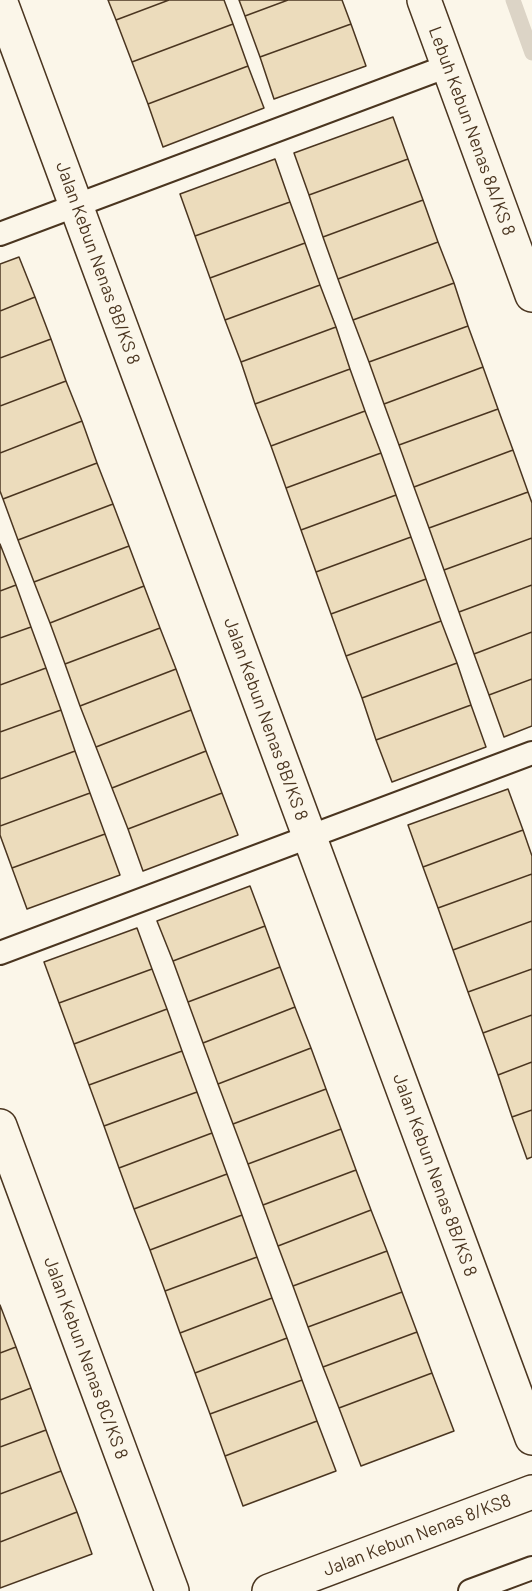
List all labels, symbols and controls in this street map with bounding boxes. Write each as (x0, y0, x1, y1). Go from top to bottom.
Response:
street label: Lebuh Kebun Nenas 8A/KS 8 (424, 24, 520, 238)
street label: Jalan Kebun Nenas 8B/KS 8 (51, 159, 145, 367)
street label: Jalan Kebun Nenas 8B/KS 8 (219, 615, 313, 823)
street label: Jalan Kebun Nenas 8B/KS 8 (388, 1071, 482, 1279)
street label: Jalan Kebun Nenas 8C/KS 8 (39, 1254, 133, 1462)
street label: Jalan Kebun Nenas 8/KS8 (320, 1489, 514, 1581)

